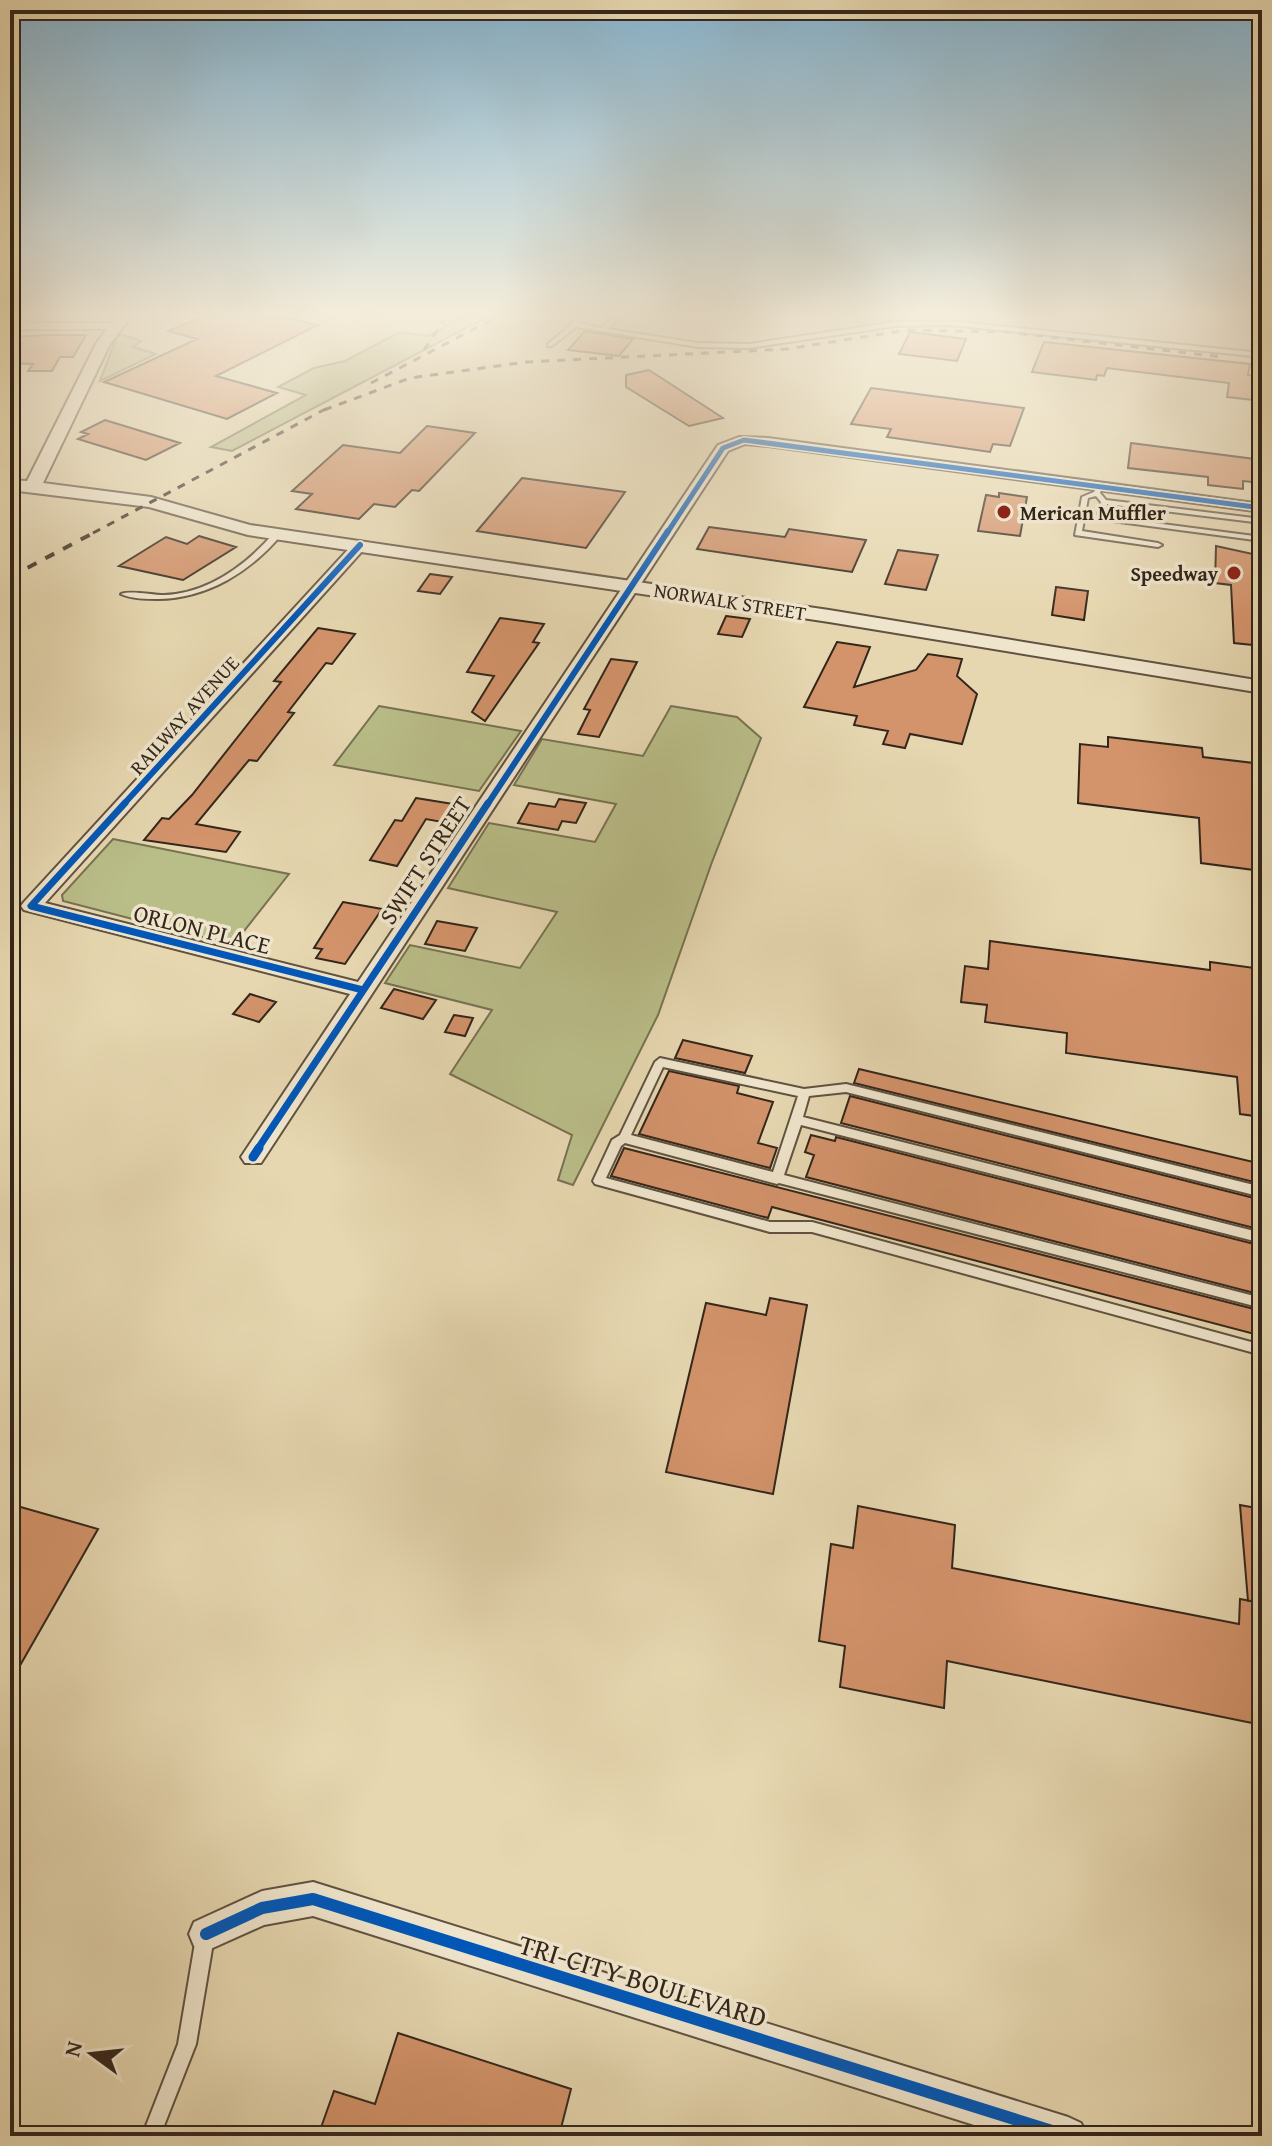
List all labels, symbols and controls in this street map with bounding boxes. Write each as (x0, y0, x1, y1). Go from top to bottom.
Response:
place label: Merican Muffler (1020, 498, 1166, 527)
marker: Merican Muffler (995, 503, 1013, 521)
place label: Speedway (1130, 559, 1219, 588)
marker: Speedway (1225, 564, 1243, 582)
street label: NORWALK STREET (652, 575, 808, 627)
street label: RAILWAY AVENUE (123, 649, 245, 781)
street label: SWIFT STREET (370, 789, 480, 931)
street label: ORLON PLACE (130, 895, 274, 963)
street label: TRI-CITY BOULEVARD (514, 1923, 772, 2037)
north arrow (52, 2014, 132, 2094)
text: N (55, 2037, 90, 2060)

